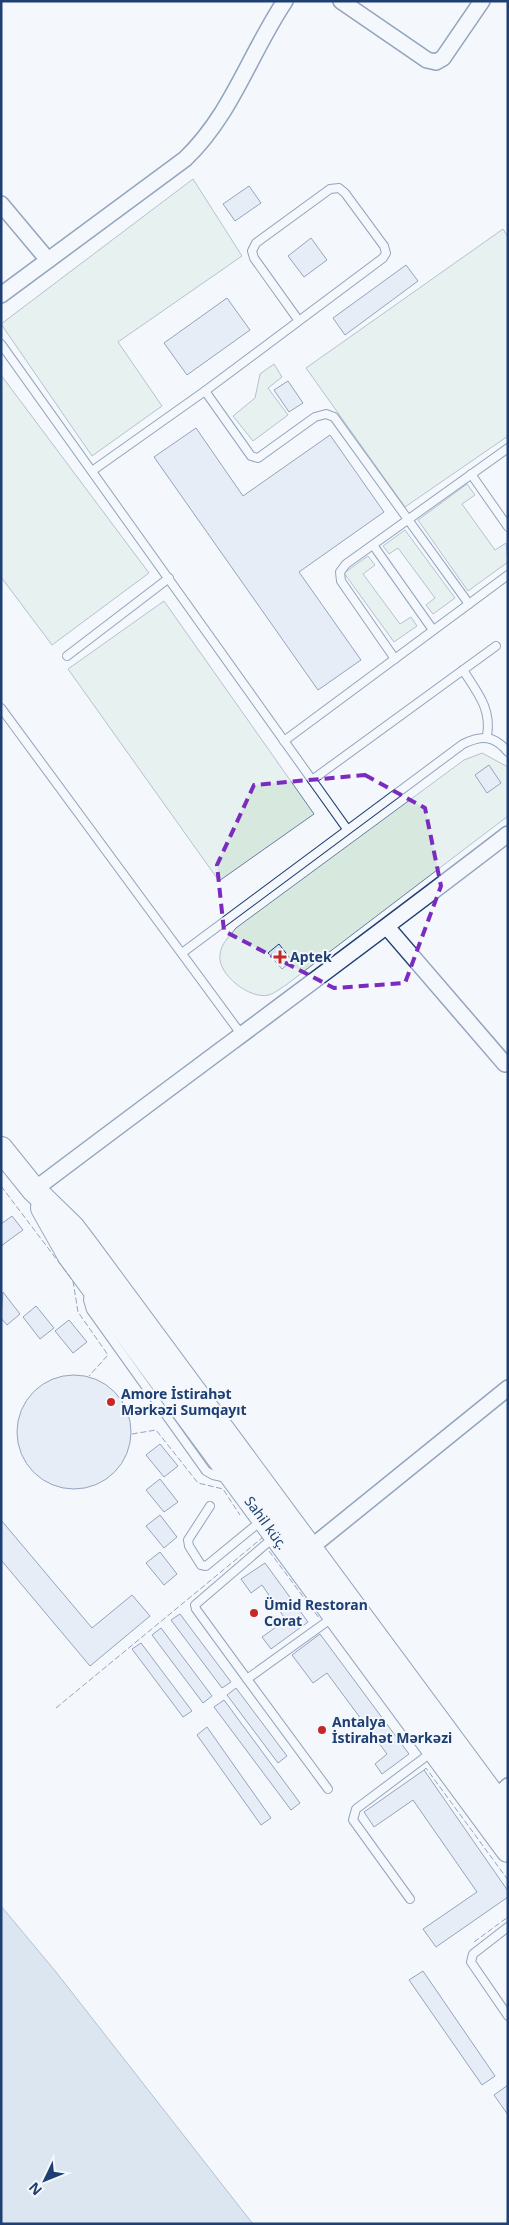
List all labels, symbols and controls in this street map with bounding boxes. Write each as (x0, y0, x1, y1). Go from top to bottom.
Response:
place label: Aptek (290, 947, 332, 966)
marker: Aptek (274, 951, 286, 963)
place label: Amore İstirahət Mərkəzi Sumqayıt (121, 1384, 247, 1419)
marker: Amore İstirahət Mərkəzi Sumqayıt (105, 1396, 117, 1408)
street label: Sahil küç. (241, 1492, 292, 1553)
place label: Ümid Restoran Corat (264, 1595, 368, 1630)
marker: Ümid Restoran Corat (248, 1607, 260, 1619)
place label: Antalya İstirahət Mərkəzi (332, 1712, 452, 1747)
marker: Antalya İstirahət Mərkəzi (316, 1724, 328, 1736)
north arrow (20, 2155, 70, 2205)
text: N (24, 2179, 46, 2200)

